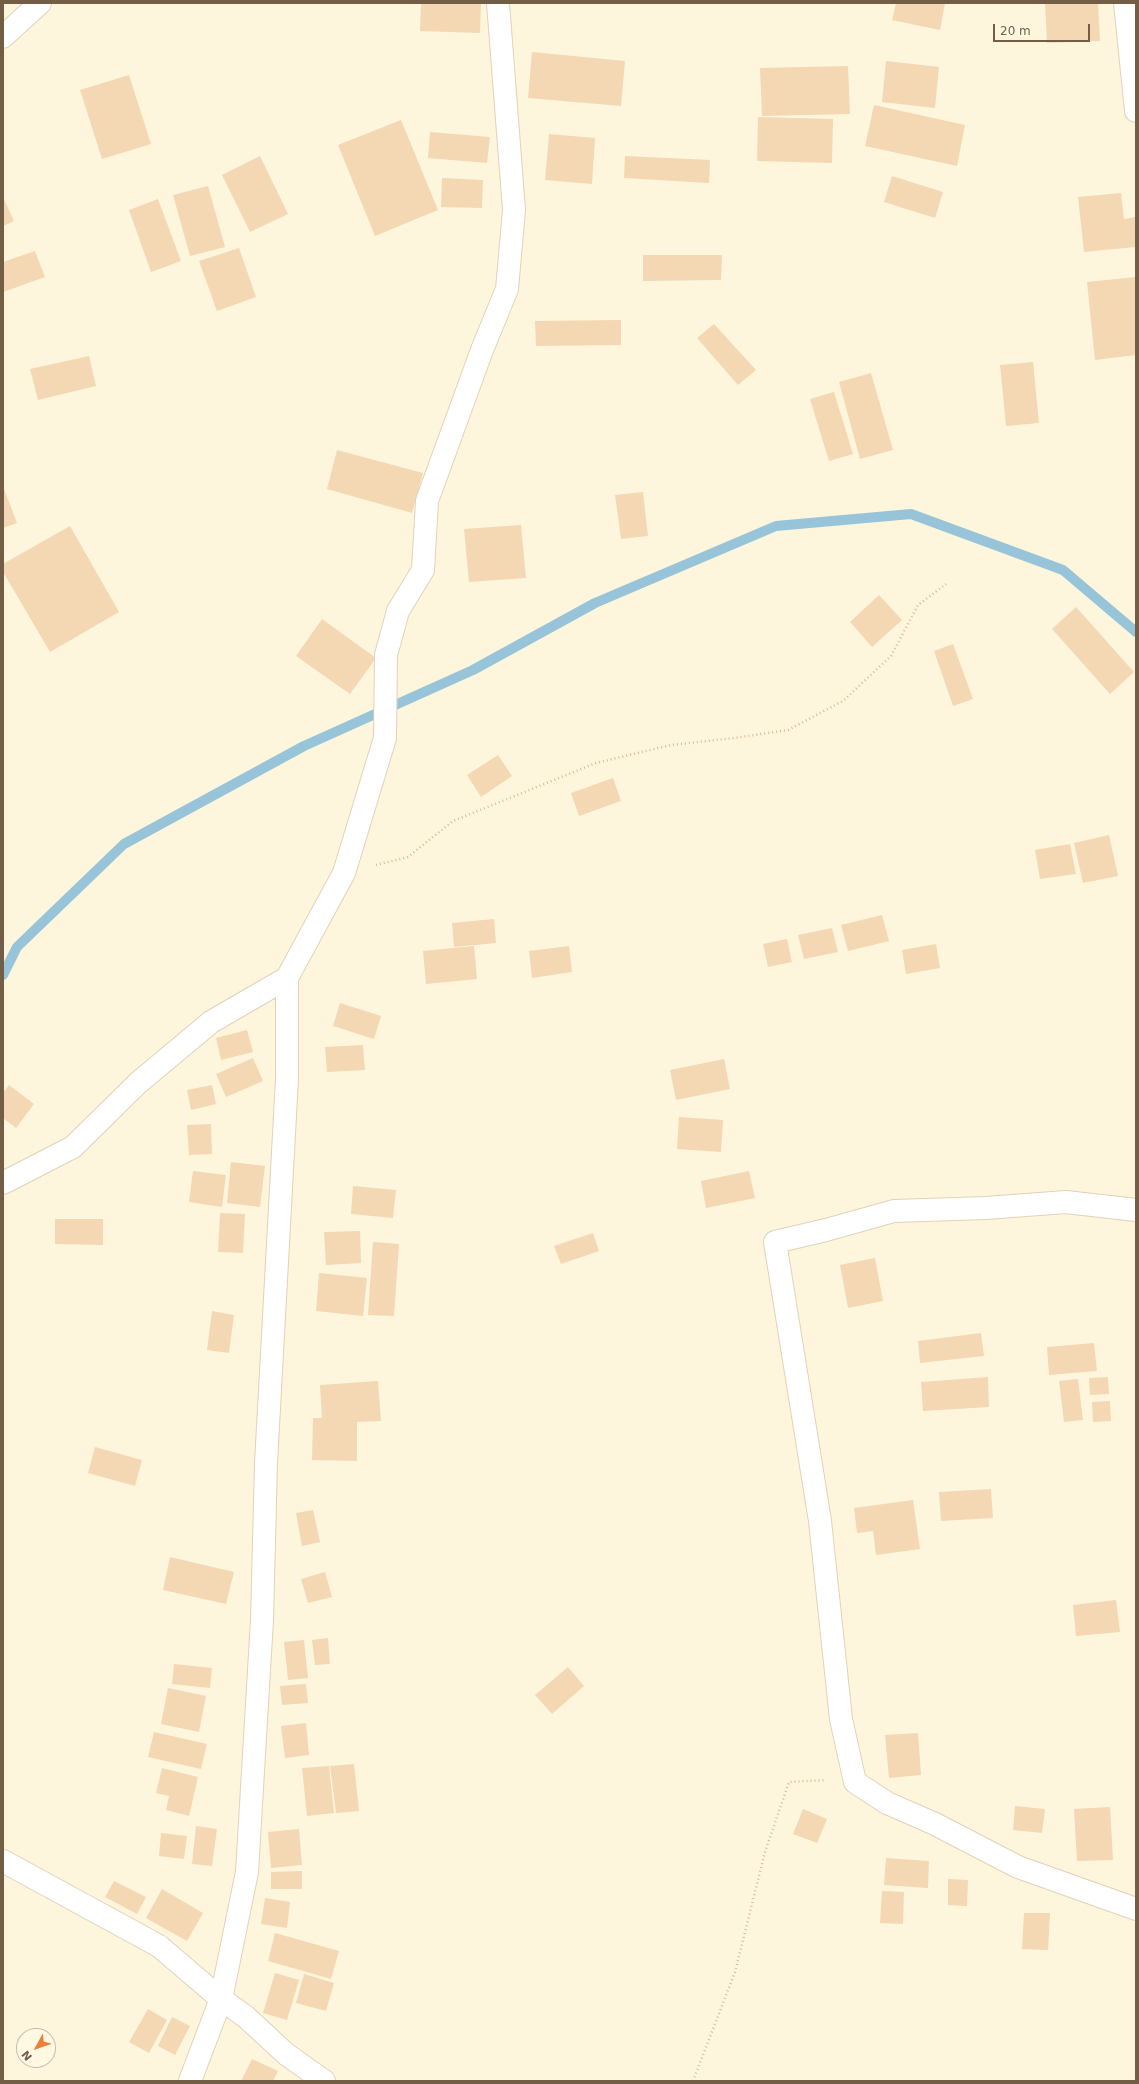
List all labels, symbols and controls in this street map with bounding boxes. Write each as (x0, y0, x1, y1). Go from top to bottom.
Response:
scale bar (995, 16, 1092, 42)
text: 20 m (1000, 24, 1031, 38)
north arrow (16, 2028, 56, 2068)
text: N (19, 2048, 35, 2063)

